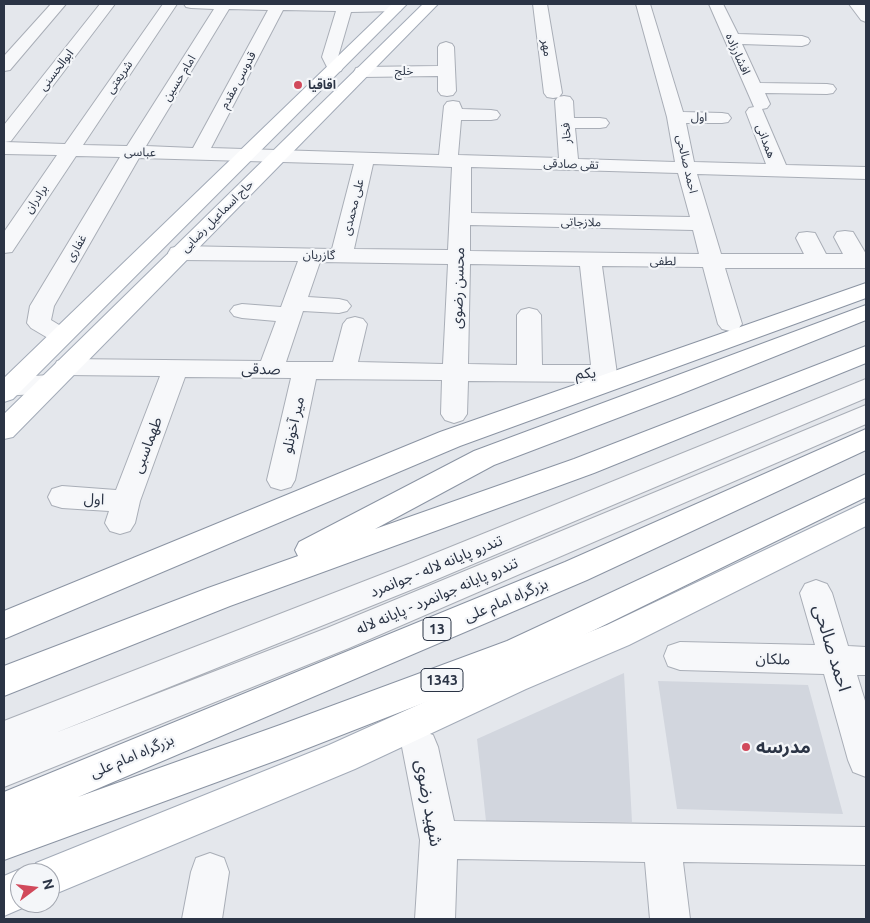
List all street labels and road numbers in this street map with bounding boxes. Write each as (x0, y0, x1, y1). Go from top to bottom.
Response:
street label: افشارزاده (723, 31, 753, 77)
street label: مهر (539, 39, 555, 57)
street label: ابوالحسنی (35, 46, 77, 94)
street label: قدوسی مقدم (217, 49, 259, 111)
street label: امام حسین (159, 52, 199, 104)
street label: شریعتی (103, 58, 135, 96)
street label: خلج (395, 64, 413, 78)
street label: اول (691, 110, 707, 124)
street label: فخار (558, 122, 574, 144)
street label: همدانی (753, 122, 779, 160)
street label: احمد صالحی (673, 133, 701, 195)
street label: عباسی (124, 144, 156, 160)
street label: تقی صادقی (543, 156, 599, 172)
street label: حاج اسماعیل رضایی (178, 177, 256, 255)
street label: علی محمدی (339, 177, 367, 237)
street label: برادران (21, 182, 51, 216)
street label: ملازجاتی (561, 214, 601, 230)
street label: غفاری (62, 232, 90, 264)
street label: محسن رضوی (448, 247, 468, 329)
street label: گازریان (303, 248, 335, 262)
street label: لطفی (650, 254, 676, 268)
street label: صدقی (241, 360, 281, 378)
street label: یکم (576, 364, 596, 382)
street label: میر آخونلو (278, 395, 308, 455)
street label: طهماسبی (128, 414, 166, 476)
street label: اول (83, 489, 105, 509)
street label: تندرو پایانه لاله - جوانمرد (367, 531, 505, 601)
street label: تندرو پایانه جوانمرد - پایانه لاله (353, 554, 521, 638)
street label: بزرگراه امام علی (461, 574, 551, 626)
street label: احمد صالحی (809, 602, 855, 694)
road number: 13 (423, 618, 451, 640)
street label: ملکان (755, 649, 791, 669)
road number: 1343 (421, 668, 463, 692)
street label: بزرگراه امام علی (87, 730, 177, 782)
street label: شهید رضوی (411, 758, 447, 848)

